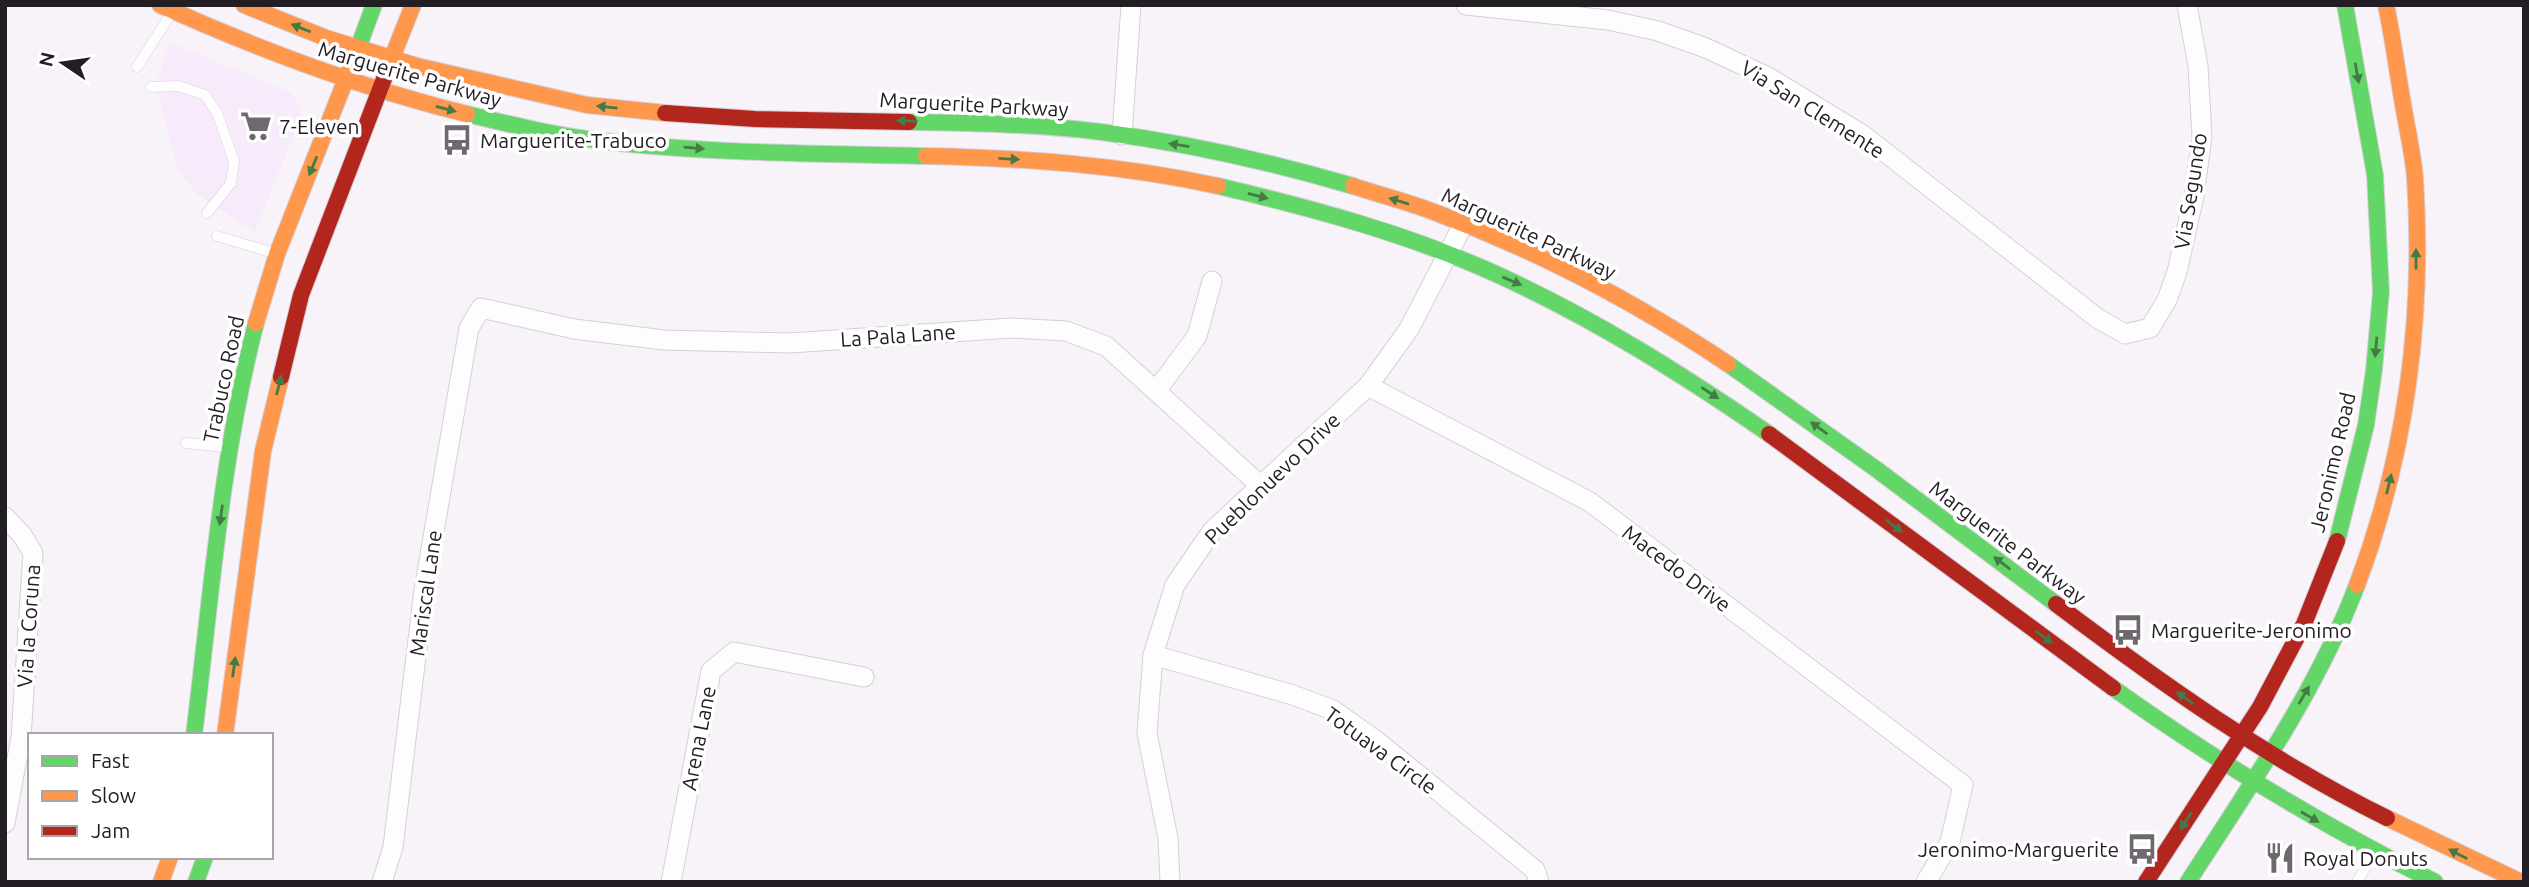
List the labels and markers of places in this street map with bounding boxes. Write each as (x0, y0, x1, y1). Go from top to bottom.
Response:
supermarket icon: 7-Eleven (239, 109, 273, 143)
place label: 7-Eleven (279, 114, 360, 138)
bus stop icon: Marguerite-Trabuco (440, 123, 474, 157)
place label: Marguerite-Trabuco (480, 128, 667, 152)
bus stop icon: Marguerite-Jeronimo (2111, 613, 2145, 647)
place label: Marguerite-Jeronimo (2151, 618, 2352, 642)
bus stop icon: Jeronimo-Marguerite (2125, 832, 2159, 866)
place label: Jeronimo-Marguerite (1918, 837, 2119, 861)
restaurant icon: Royal Donuts (2263, 841, 2297, 875)
place label: Royal Donuts (2303, 846, 2428, 870)

